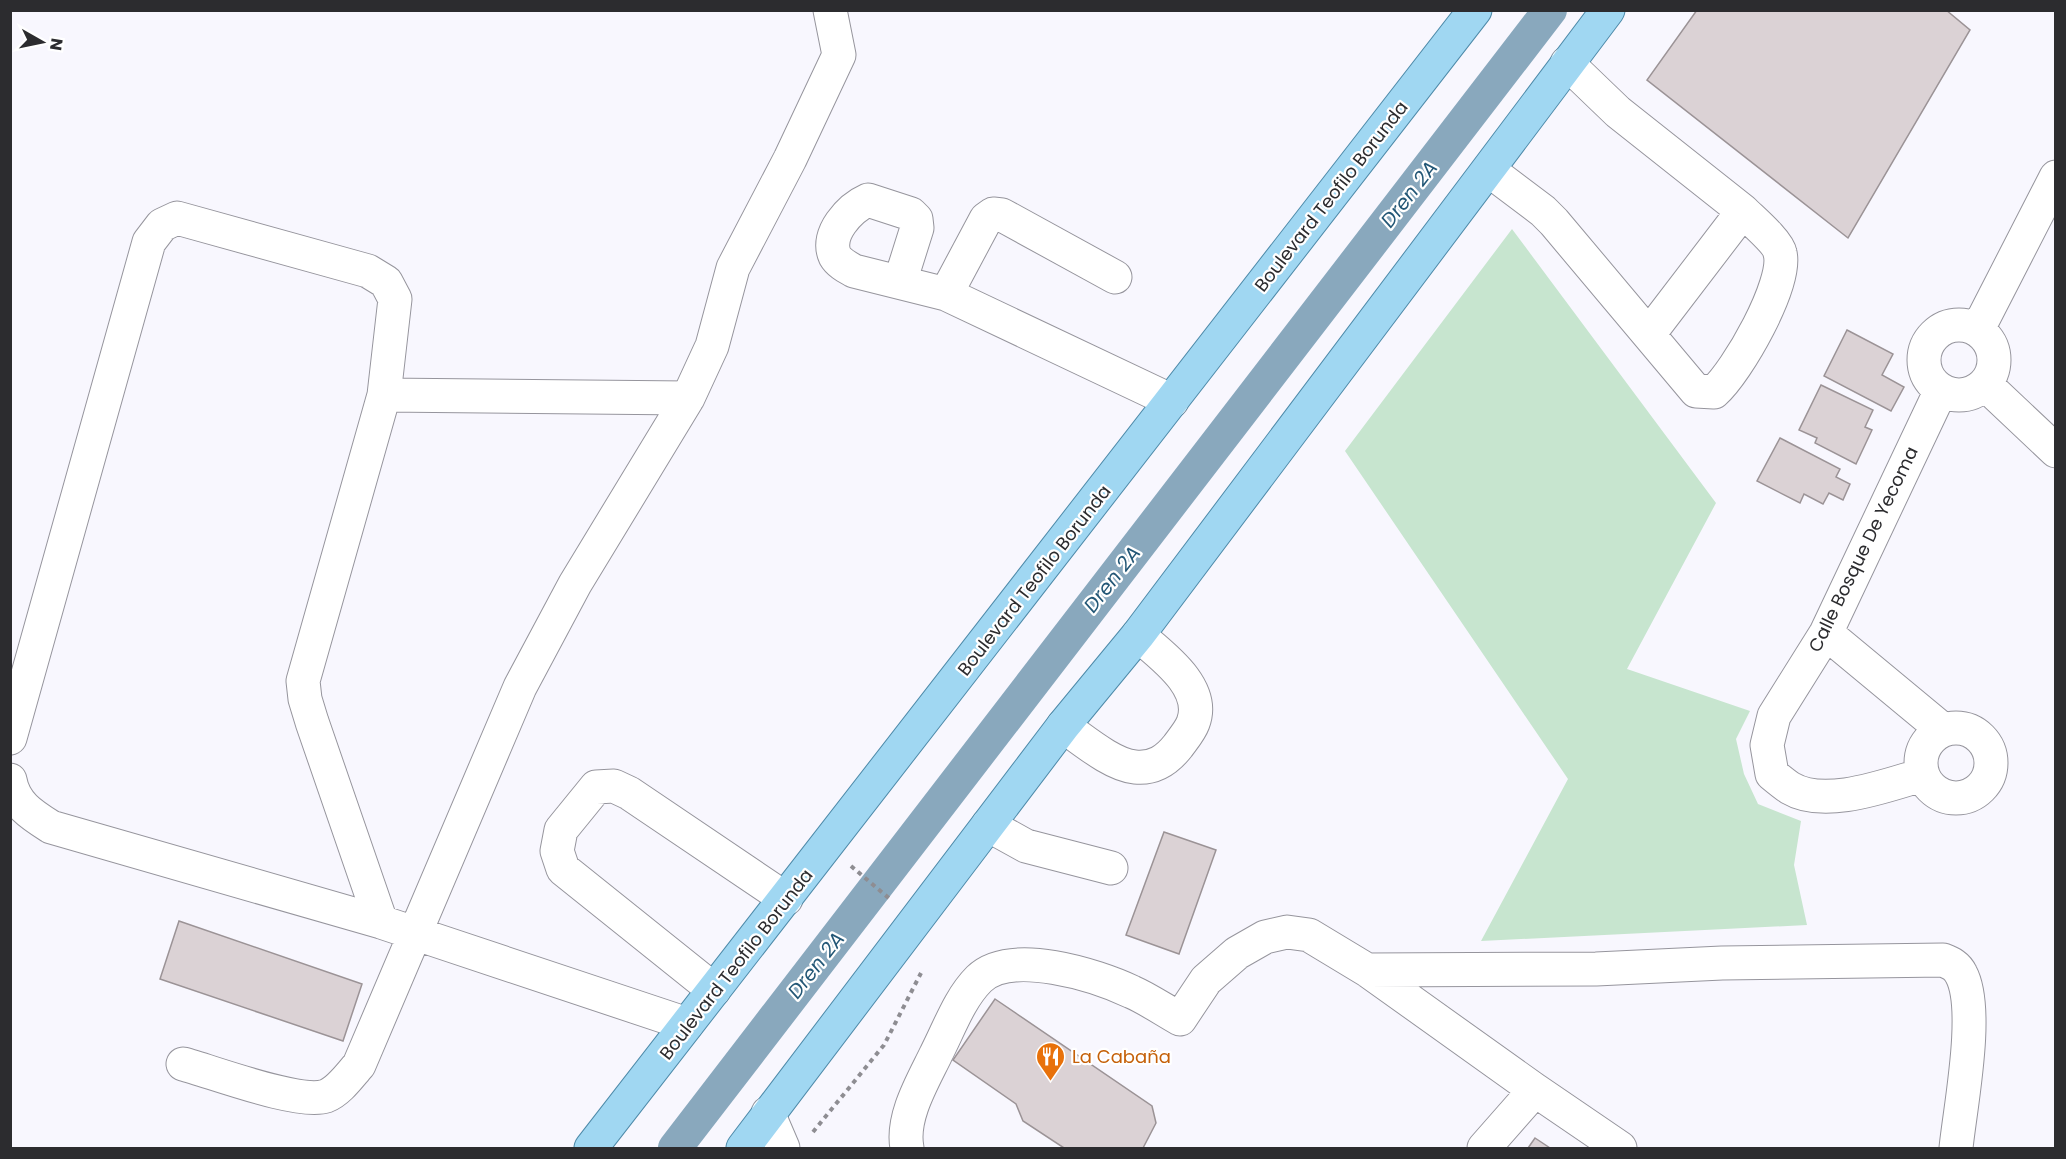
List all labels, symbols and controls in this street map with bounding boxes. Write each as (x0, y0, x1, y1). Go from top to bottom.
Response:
north arrow (12, 12, 72, 72)
text: N (44, 37, 69, 52)
street label: Boulevard Teofilo Borunda (1249, 95, 1413, 297)
water label: Dren 2A (1374, 155, 1444, 233)
street label: Calle Bosque De Yecoma (1802, 442, 1924, 656)
street label: Boulevard Teofilo Borunda (952, 479, 1116, 681)
water label: Dren 2A (1077, 540, 1147, 618)
street label: Boulevard Teofilo Borunda (654, 863, 818, 1065)
water label: Dren 2A (781, 926, 851, 1004)
restaurant icon: La Cabaña (1035, 1040, 1067, 1082)
place label: La Cabaña (1072, 1044, 1171, 1069)

